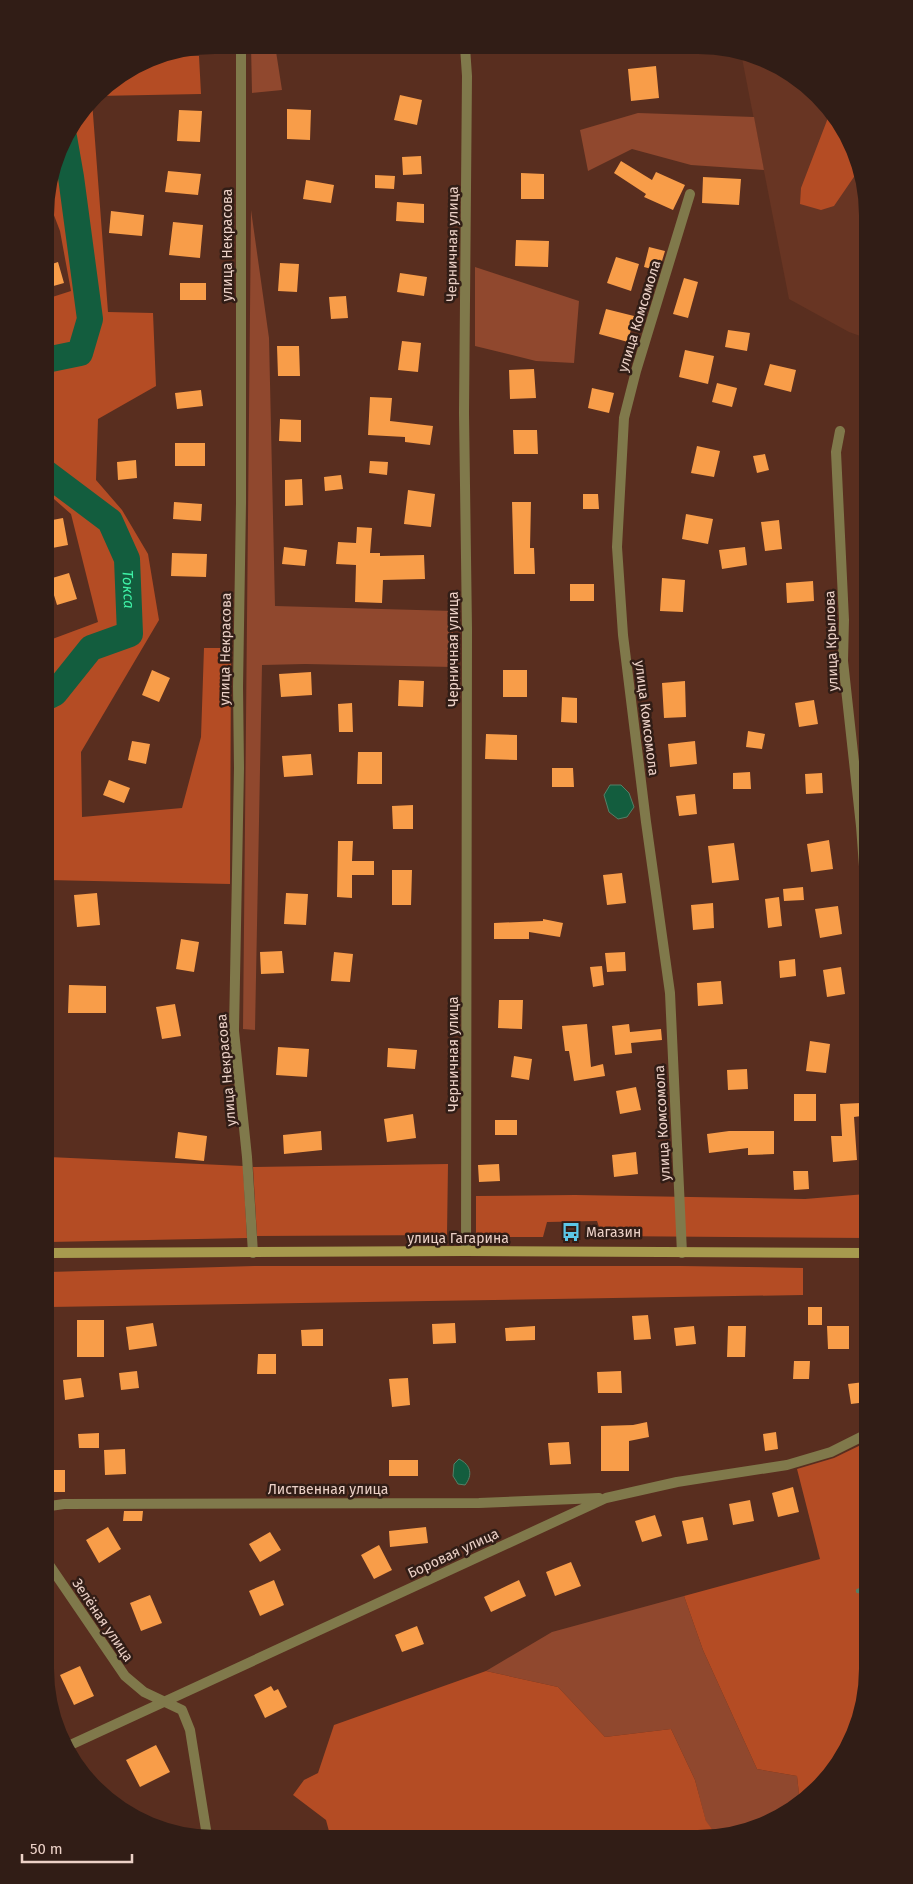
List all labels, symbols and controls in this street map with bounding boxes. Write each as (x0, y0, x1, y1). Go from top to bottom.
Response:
street label: Черничная улица (443, 186, 462, 302)
street label: улица Некрасова (219, 189, 236, 301)
street label: улица Комсомола (614, 258, 665, 374)
water label: Токса (118, 570, 138, 609)
street label: улица Крылова (821, 590, 842, 692)
street label: Черничная улица (445, 591, 462, 707)
street label: улица Некрасова (216, 592, 235, 706)
street label: улица Комсомола (631, 659, 662, 777)
street label: Черничная улица (445, 996, 462, 1112)
street label: улица Некрасова (213, 1013, 240, 1127)
street label: улица Комсомола (651, 1065, 674, 1181)
bus stop icon: Магазин (560, 1221, 582, 1243)
place label: Магазин (586, 1224, 641, 1241)
street label: улица Гагарина (407, 1230, 509, 1247)
street label: Лиственная улица (268, 1481, 388, 1498)
street label: Боровая улица (405, 1525, 501, 1582)
street label: Зелёная улица (68, 1575, 137, 1665)
scale bar (22, 1832, 132, 1864)
text: 50 m (30, 1840, 63, 1858)

